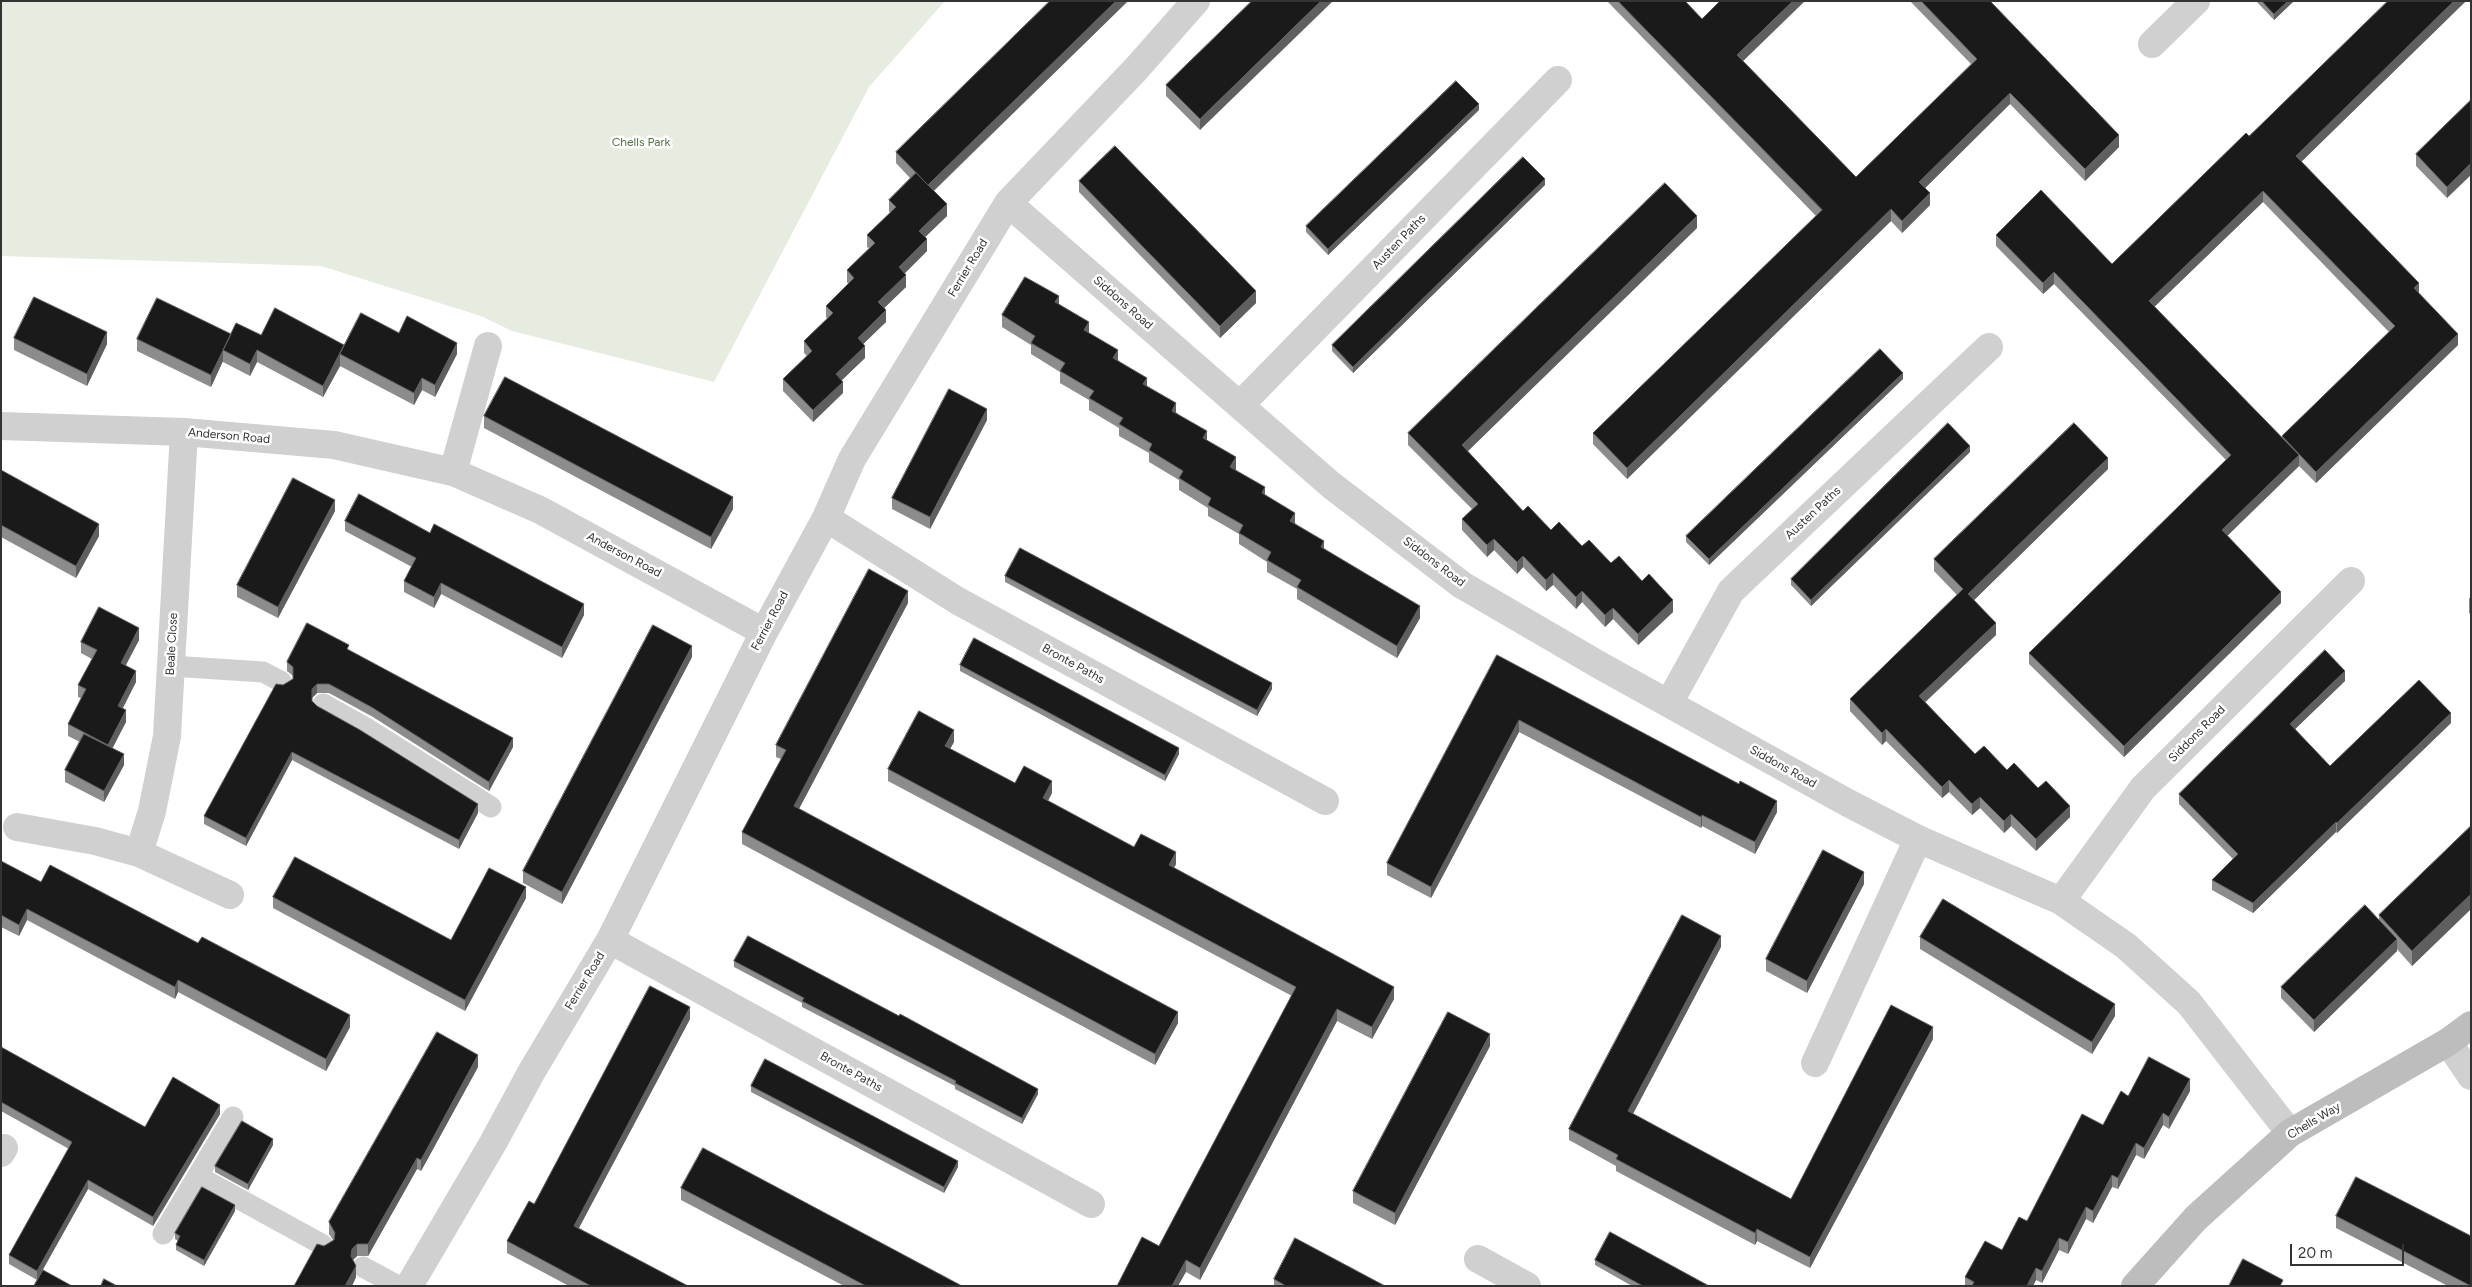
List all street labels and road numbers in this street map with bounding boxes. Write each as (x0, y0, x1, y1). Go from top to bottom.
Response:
street label: Austen Paths (1369, 211, 1429, 273)
street label: Ferrier Road (945, 236, 991, 300)
street label: Siddons Road (1090, 273, 1156, 333)
street label: Anderson Road (187, 425, 271, 447)
street label: Austen Paths (1782, 484, 1844, 542)
street label: Anderson Road (584, 529, 664, 581)
street label: Siddons Road (1400, 534, 1468, 590)
street label: Ferrier Road (748, 589, 792, 653)
street label: Beale Close (163, 612, 181, 676)
street label: Bronte Paths (1039, 641, 1107, 687)
street label: Siddons Road (2166, 703, 2228, 765)
street label: Siddons Road (1747, 743, 1819, 791)
street label: Ferrier Road (562, 949, 608, 1013)
street label: Bronte Paths (817, 1049, 885, 1095)
street label: Chells Way (2285, 1100, 2343, 1142)

